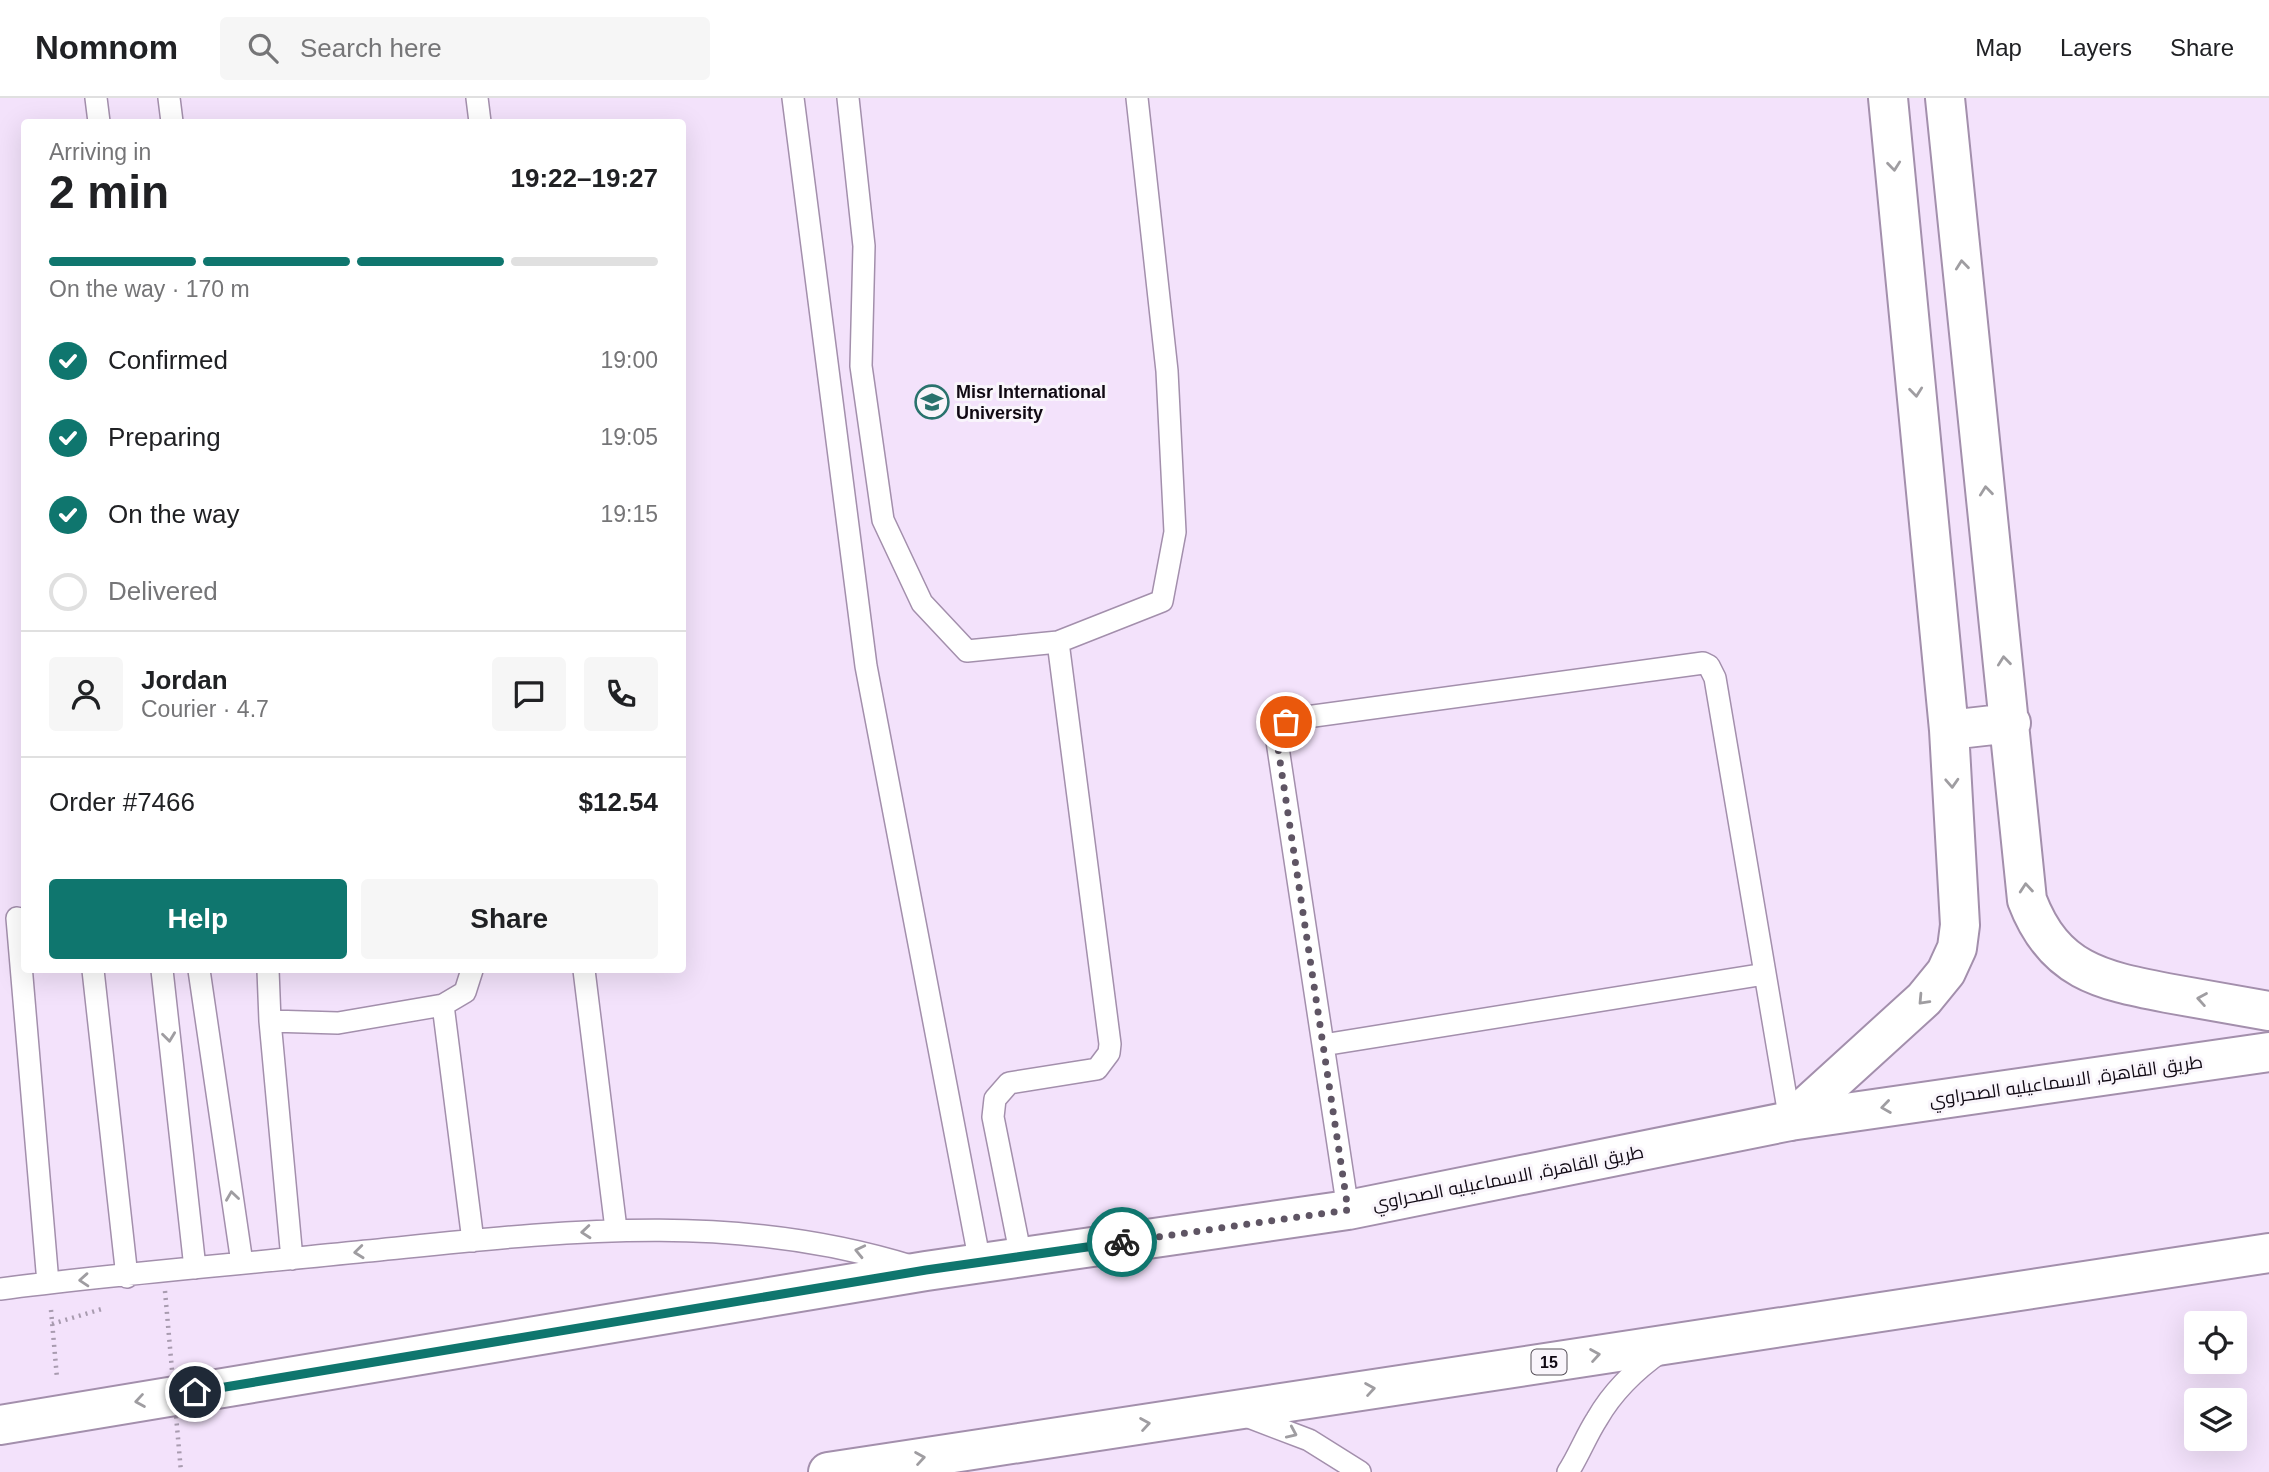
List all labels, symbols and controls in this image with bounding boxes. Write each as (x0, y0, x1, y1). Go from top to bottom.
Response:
search box (220, 17, 710, 80)
text: Nomnom (35, 29, 178, 66)
icon: search (244, 29, 282, 67)
text: Search here (300, 33, 442, 63)
text: Map (1975, 34, 2022, 61)
text: Layers (2060, 34, 2132, 61)
text: Share (2170, 34, 2234, 61)
text: Arriving in (49, 139, 151, 165)
one-way arrow (1887, 160, 1902, 172)
text: 19:22–19:27 (511, 163, 658, 193)
text: 2 min (49, 166, 169, 218)
one-way arrow (1955, 259, 1970, 270)
text: On the way · 170 m (49, 276, 250, 302)
icon: check (49, 342, 87, 380)
text: Confirmed (108, 345, 228, 375)
text: 19:00 (600, 347, 658, 373)
place label: Misr International University (956, 382, 1106, 423)
school or university icon: Misr International University (913, 383, 951, 421)
one-way arrow (1908, 387, 1923, 398)
icon: check (49, 419, 87, 457)
text: Preparing (108, 422, 221, 452)
text: 19:05 (600, 424, 658, 450)
one-way arrow (1979, 485, 1994, 496)
icon: check (49, 496, 87, 534)
text: On the way (108, 499, 240, 529)
text: 19:15 (600, 501, 658, 527)
text: Delivered (108, 576, 218, 606)
one-way arrow (1997, 656, 2012, 667)
button: person (49, 657, 123, 731)
button: chat (492, 657, 566, 731)
button: phone (584, 657, 658, 731)
text: Jordan (141, 665, 228, 695)
pin (1256, 692, 1316, 752)
text: Courier · 4.7 (141, 696, 269, 722)
icon: bag (1267, 703, 1305, 741)
one-way arrow (1944, 778, 1959, 789)
text: Order #7466 (49, 787, 195, 817)
text: $12.54 (578, 787, 658, 817)
button: Help (49, 879, 347, 959)
button: Share (361, 879, 658, 959)
one-way arrow (2019, 882, 2034, 893)
one-way arrow (1919, 992, 1931, 1005)
one-way arrow (2196, 992, 2208, 1007)
one-way arrow (161, 1032, 176, 1043)
street label: طريق القاهرة, الاسماعيليه الصحراوي (1928, 1052, 2205, 1114)
one-way arrow (1880, 1099, 1892, 1114)
street label: طريق القاهرة, الاسماعيليه الصحراوي (1371, 1142, 1646, 1218)
one-way arrow (225, 1190, 240, 1202)
courier (1087, 1207, 1157, 1277)
icon: bike (1103, 1223, 1141, 1261)
one-way arrow (580, 1224, 591, 1239)
one-way arrow (353, 1244, 364, 1259)
one-way arrow (855, 1245, 867, 1259)
one-way arrow (78, 1272, 89, 1287)
map controls (2184, 1311, 2247, 1451)
button: locate (2184, 1311, 2247, 1374)
one-way arrow (1589, 1348, 1601, 1363)
road number: 15 (1532, 1350, 1566, 1374)
pin (165, 1362, 225, 1422)
icon: home (176, 1373, 214, 1411)
one-way arrow (1364, 1382, 1376, 1397)
button: layers (2184, 1388, 2247, 1451)
one-way arrow (134, 1393, 146, 1408)
one-way arrow (1139, 1416, 1151, 1431)
one-way arrow (1285, 1425, 1297, 1439)
one-way arrow (914, 1451, 926, 1466)

